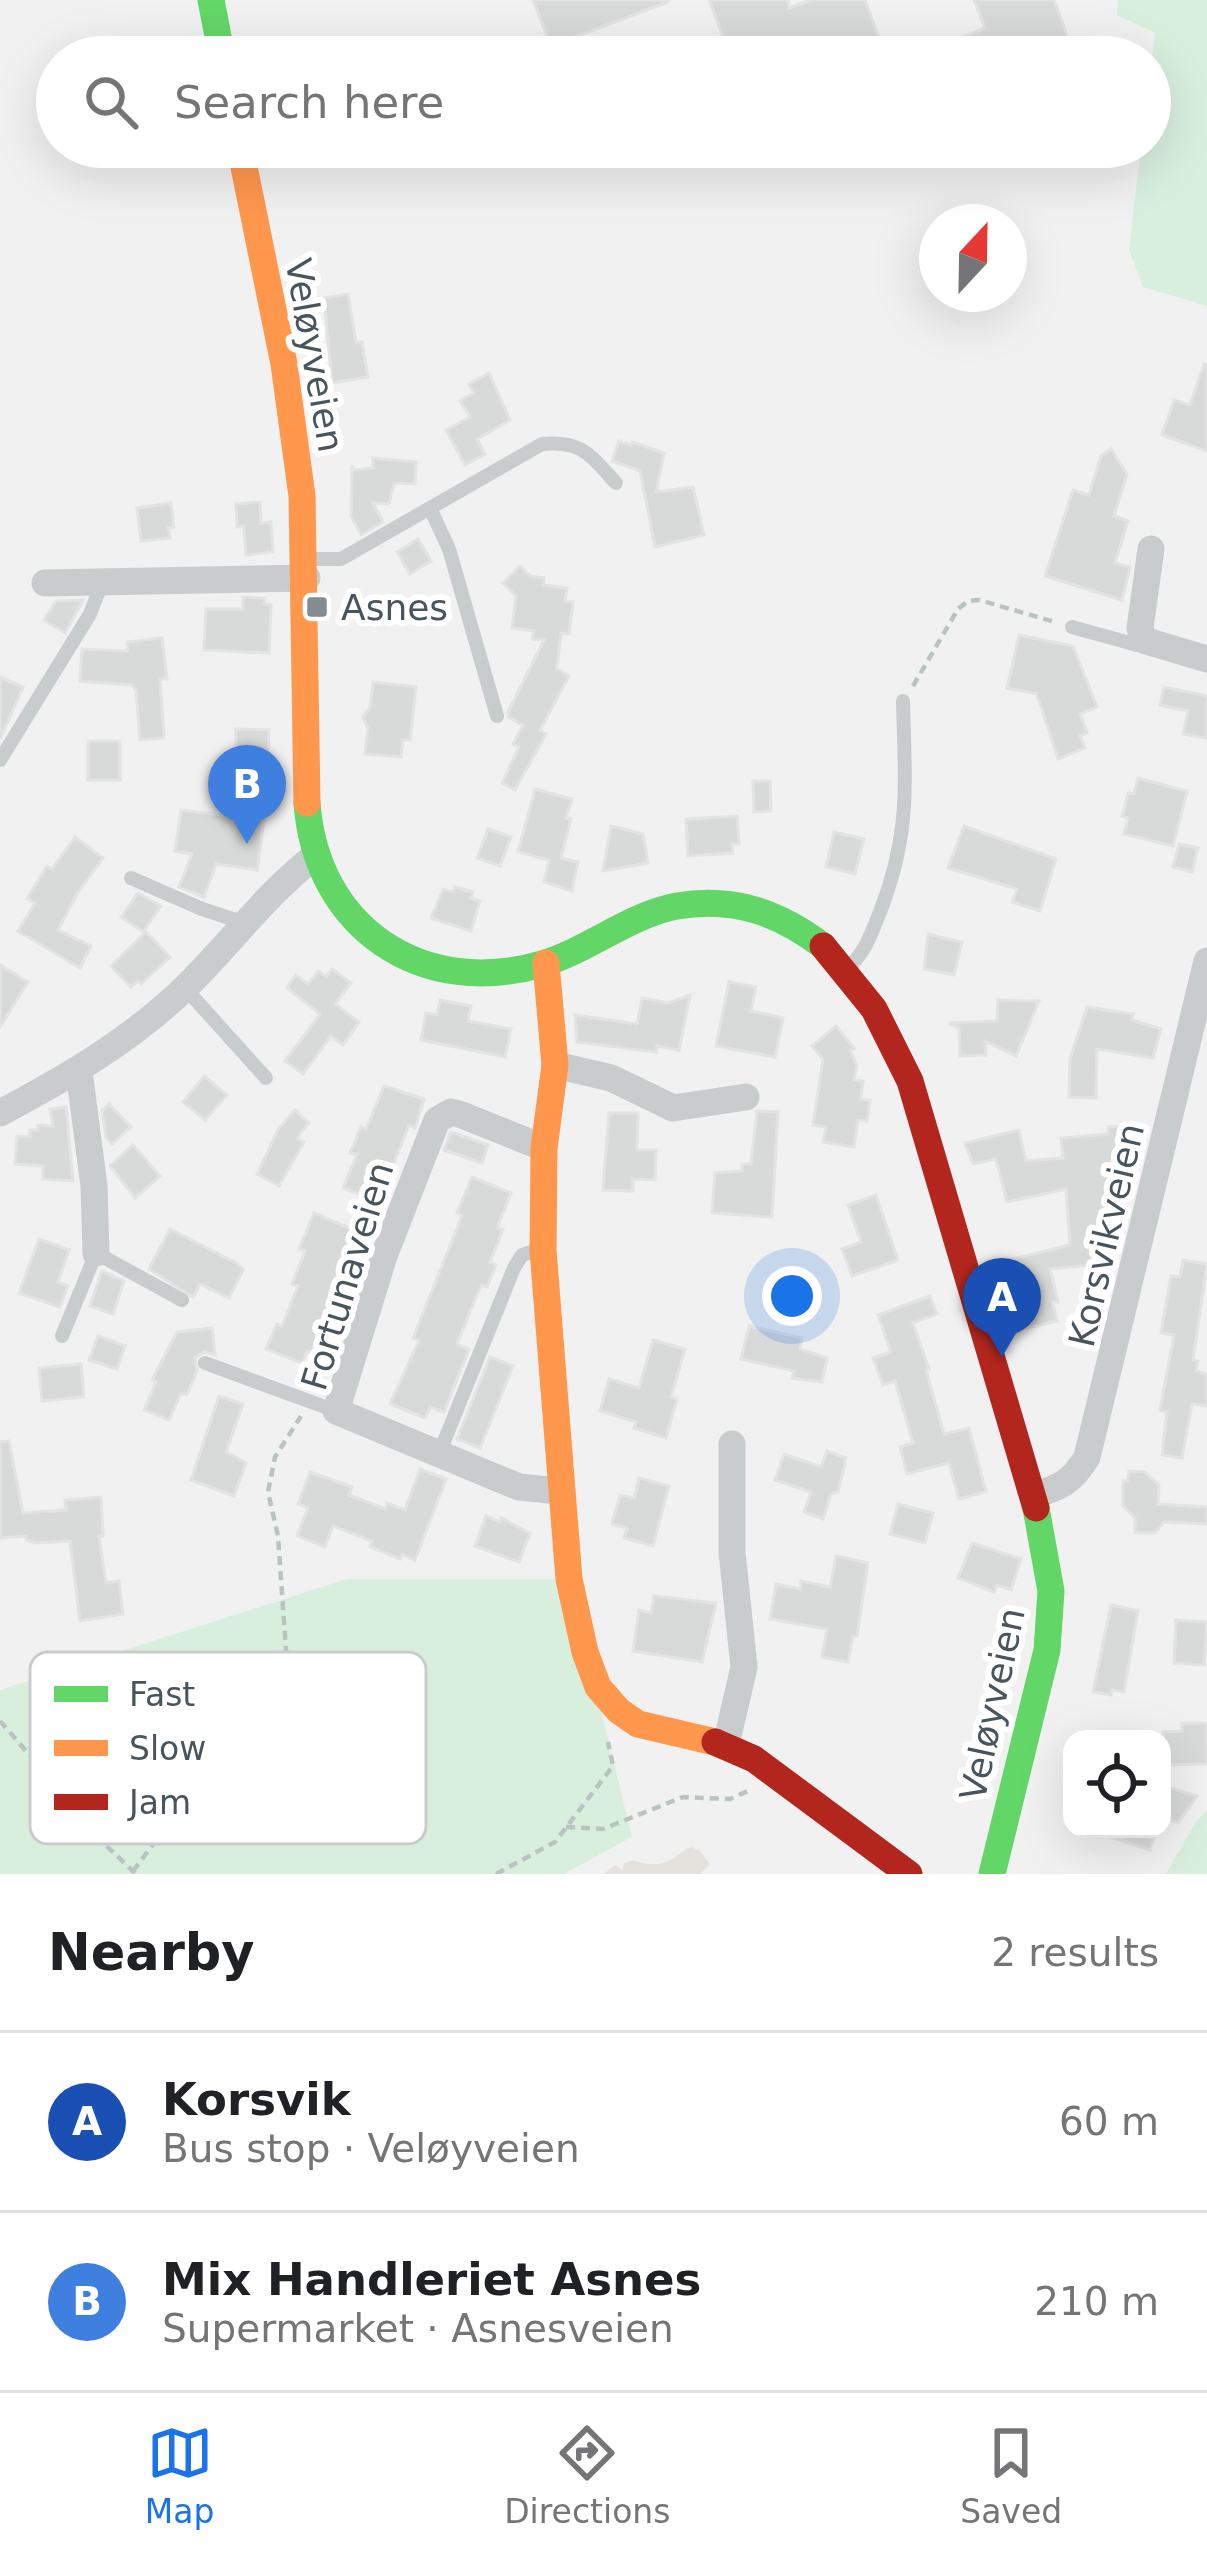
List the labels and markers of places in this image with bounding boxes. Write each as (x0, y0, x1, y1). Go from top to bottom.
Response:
place label: Asnes (341, 587, 448, 628)
marker: Asnes (304, 594, 330, 620)
pin: B (208, 745, 286, 844)
pin: A (963, 1258, 1041, 1357)

